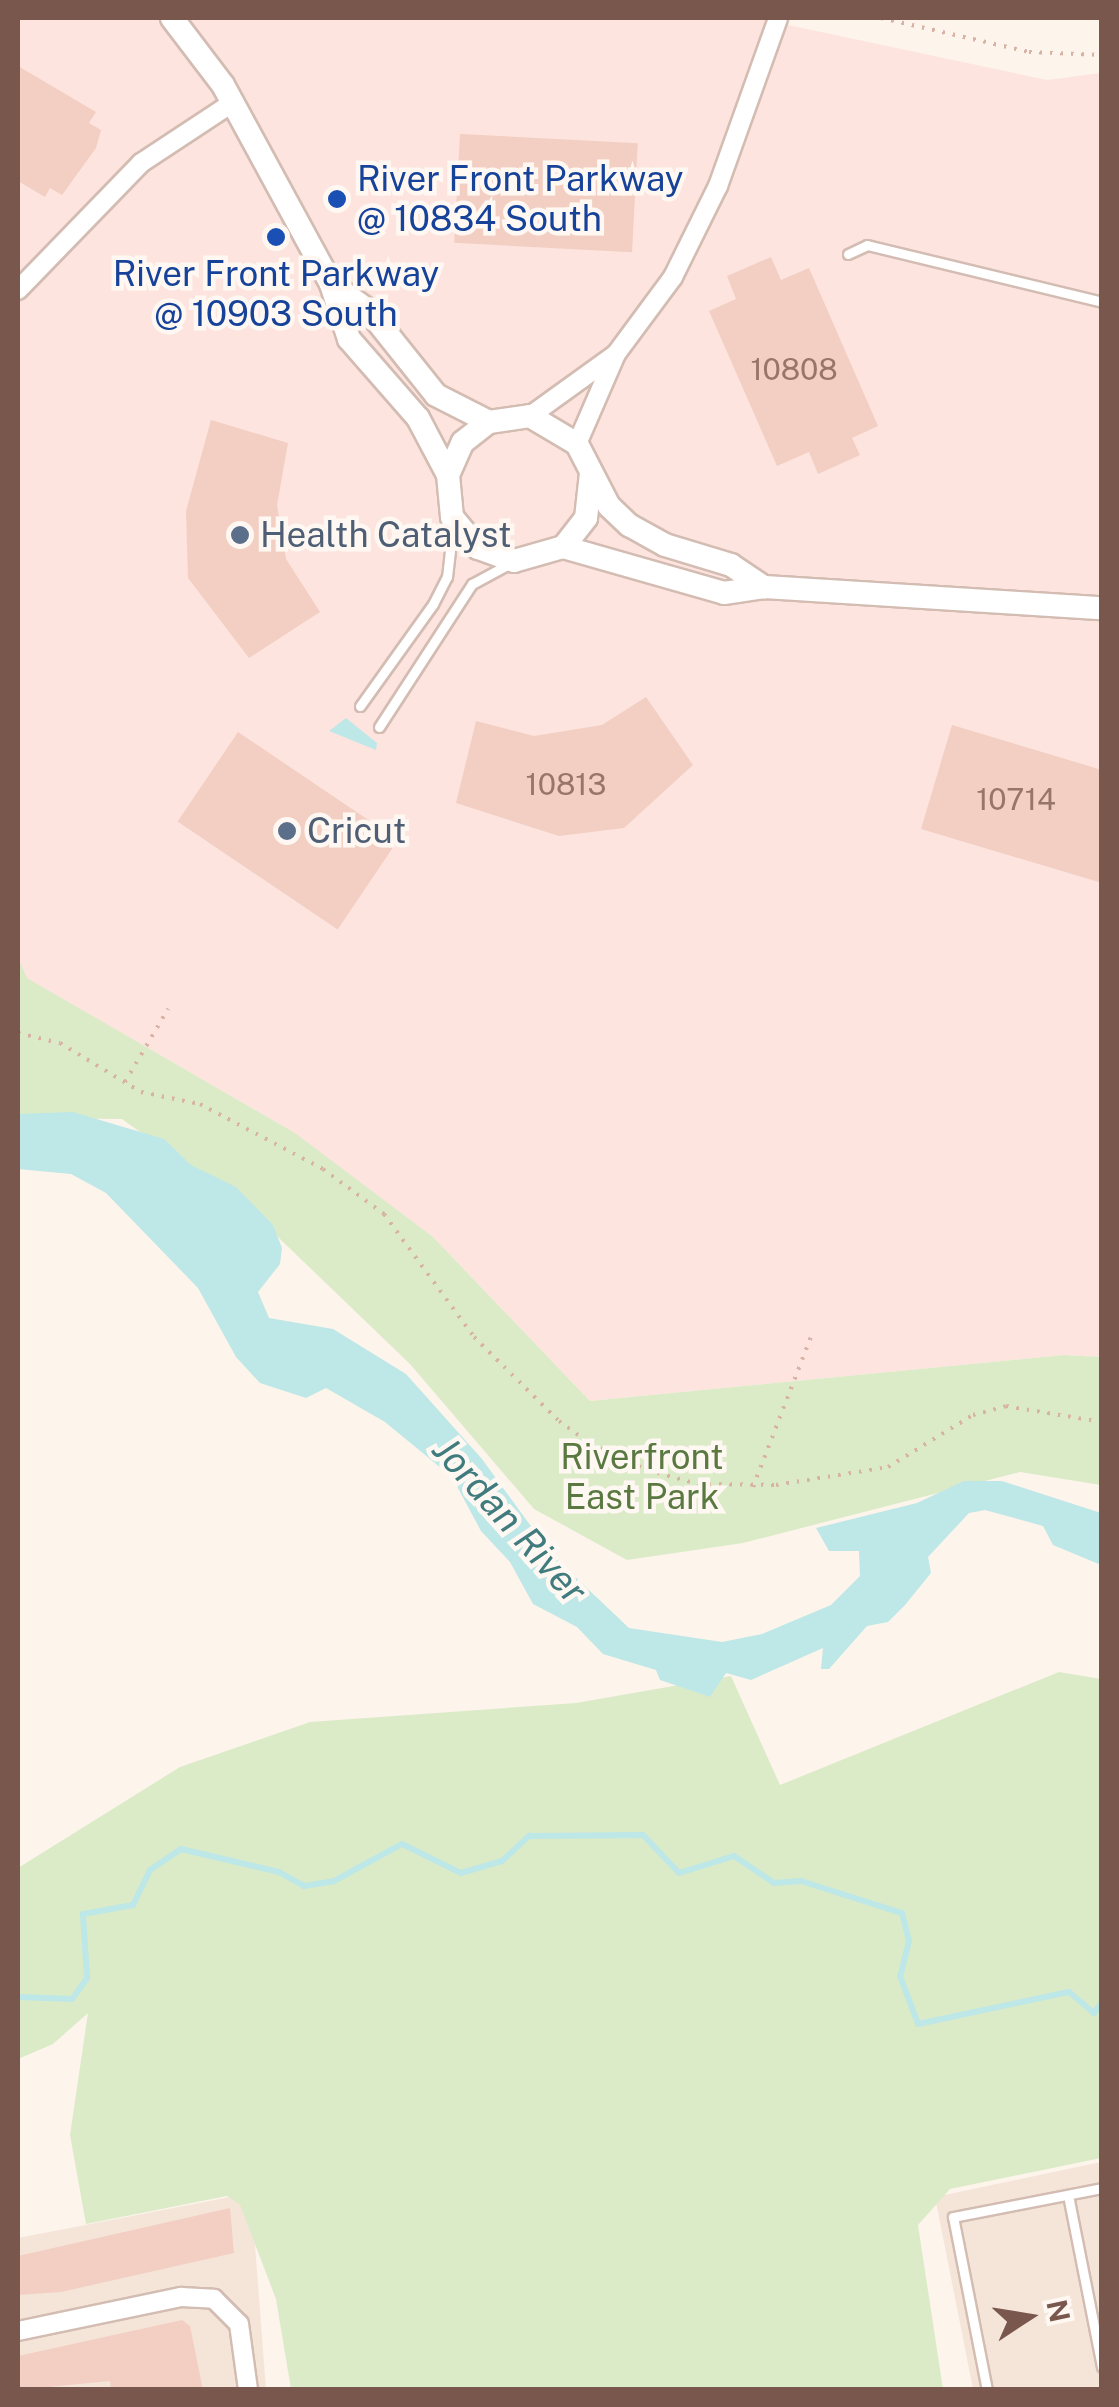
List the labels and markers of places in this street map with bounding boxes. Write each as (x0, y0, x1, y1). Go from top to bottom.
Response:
place label: River Front Parkway @ 10834 South (357, 158, 683, 240)
marker: River Front Parkway @ 10834 South (326, 188, 348, 210)
marker: River Front Parkway @ 10903 South (265, 226, 287, 248)
place label: River Front Parkway @ 10903 South (113, 253, 439, 335)
place label: Health Catalyst (260, 514, 512, 556)
marker: Health Catalyst (229, 524, 251, 546)
place label: Cricut (307, 810, 406, 852)
marker: Cricut (276, 820, 298, 842)

